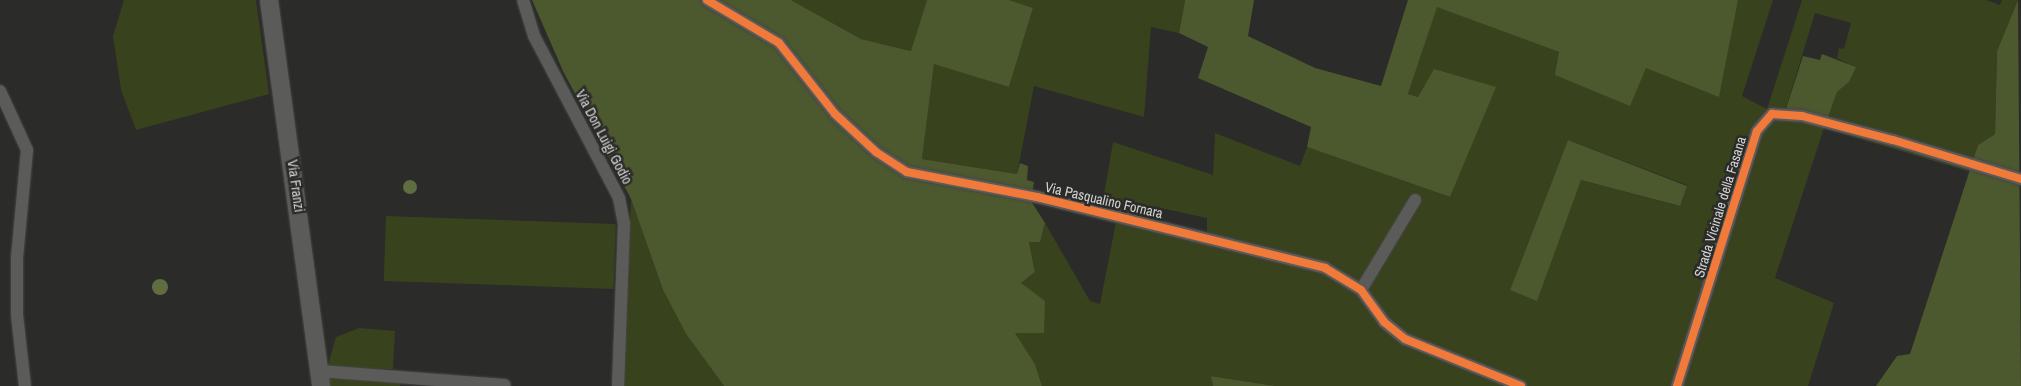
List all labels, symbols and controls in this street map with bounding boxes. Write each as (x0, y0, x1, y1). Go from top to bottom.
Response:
street label: Via Don Luigi Godio (572, 87, 636, 187)
street label: Strada Vicinale della Fasana (1691, 134, 1749, 280)
street label: Via Franzi (284, 159, 308, 213)
street label: Via Pasqualino Fornara (1043, 178, 1165, 222)

